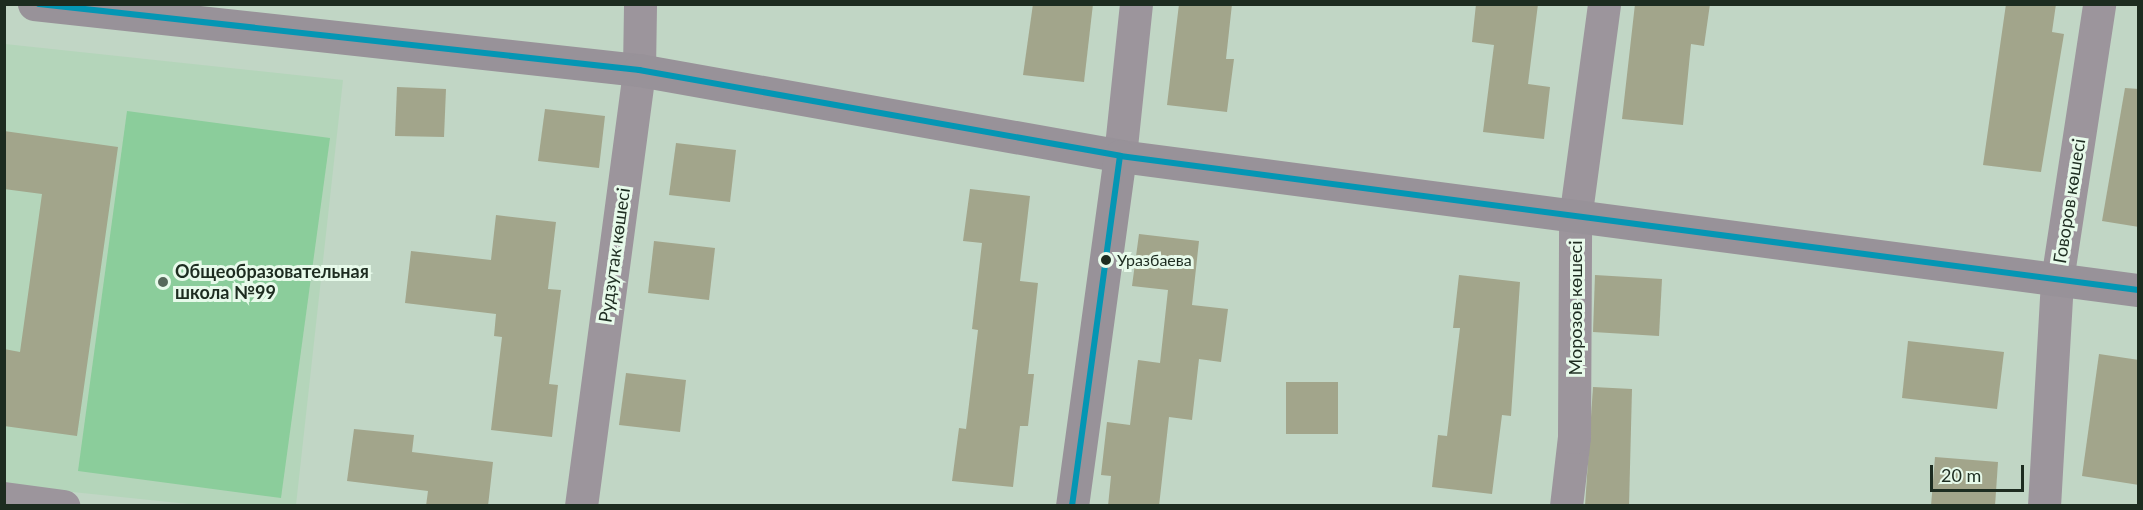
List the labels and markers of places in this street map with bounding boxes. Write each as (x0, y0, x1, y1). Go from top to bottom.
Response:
place label: Уразбаева (1117, 250, 1192, 270)
marker: Уразбаева (1100, 254, 1112, 266)
place label: Общеобразовательная школа №99 (175, 261, 369, 304)
marker: Общеобразовательная школа №99 (156, 275, 170, 289)

